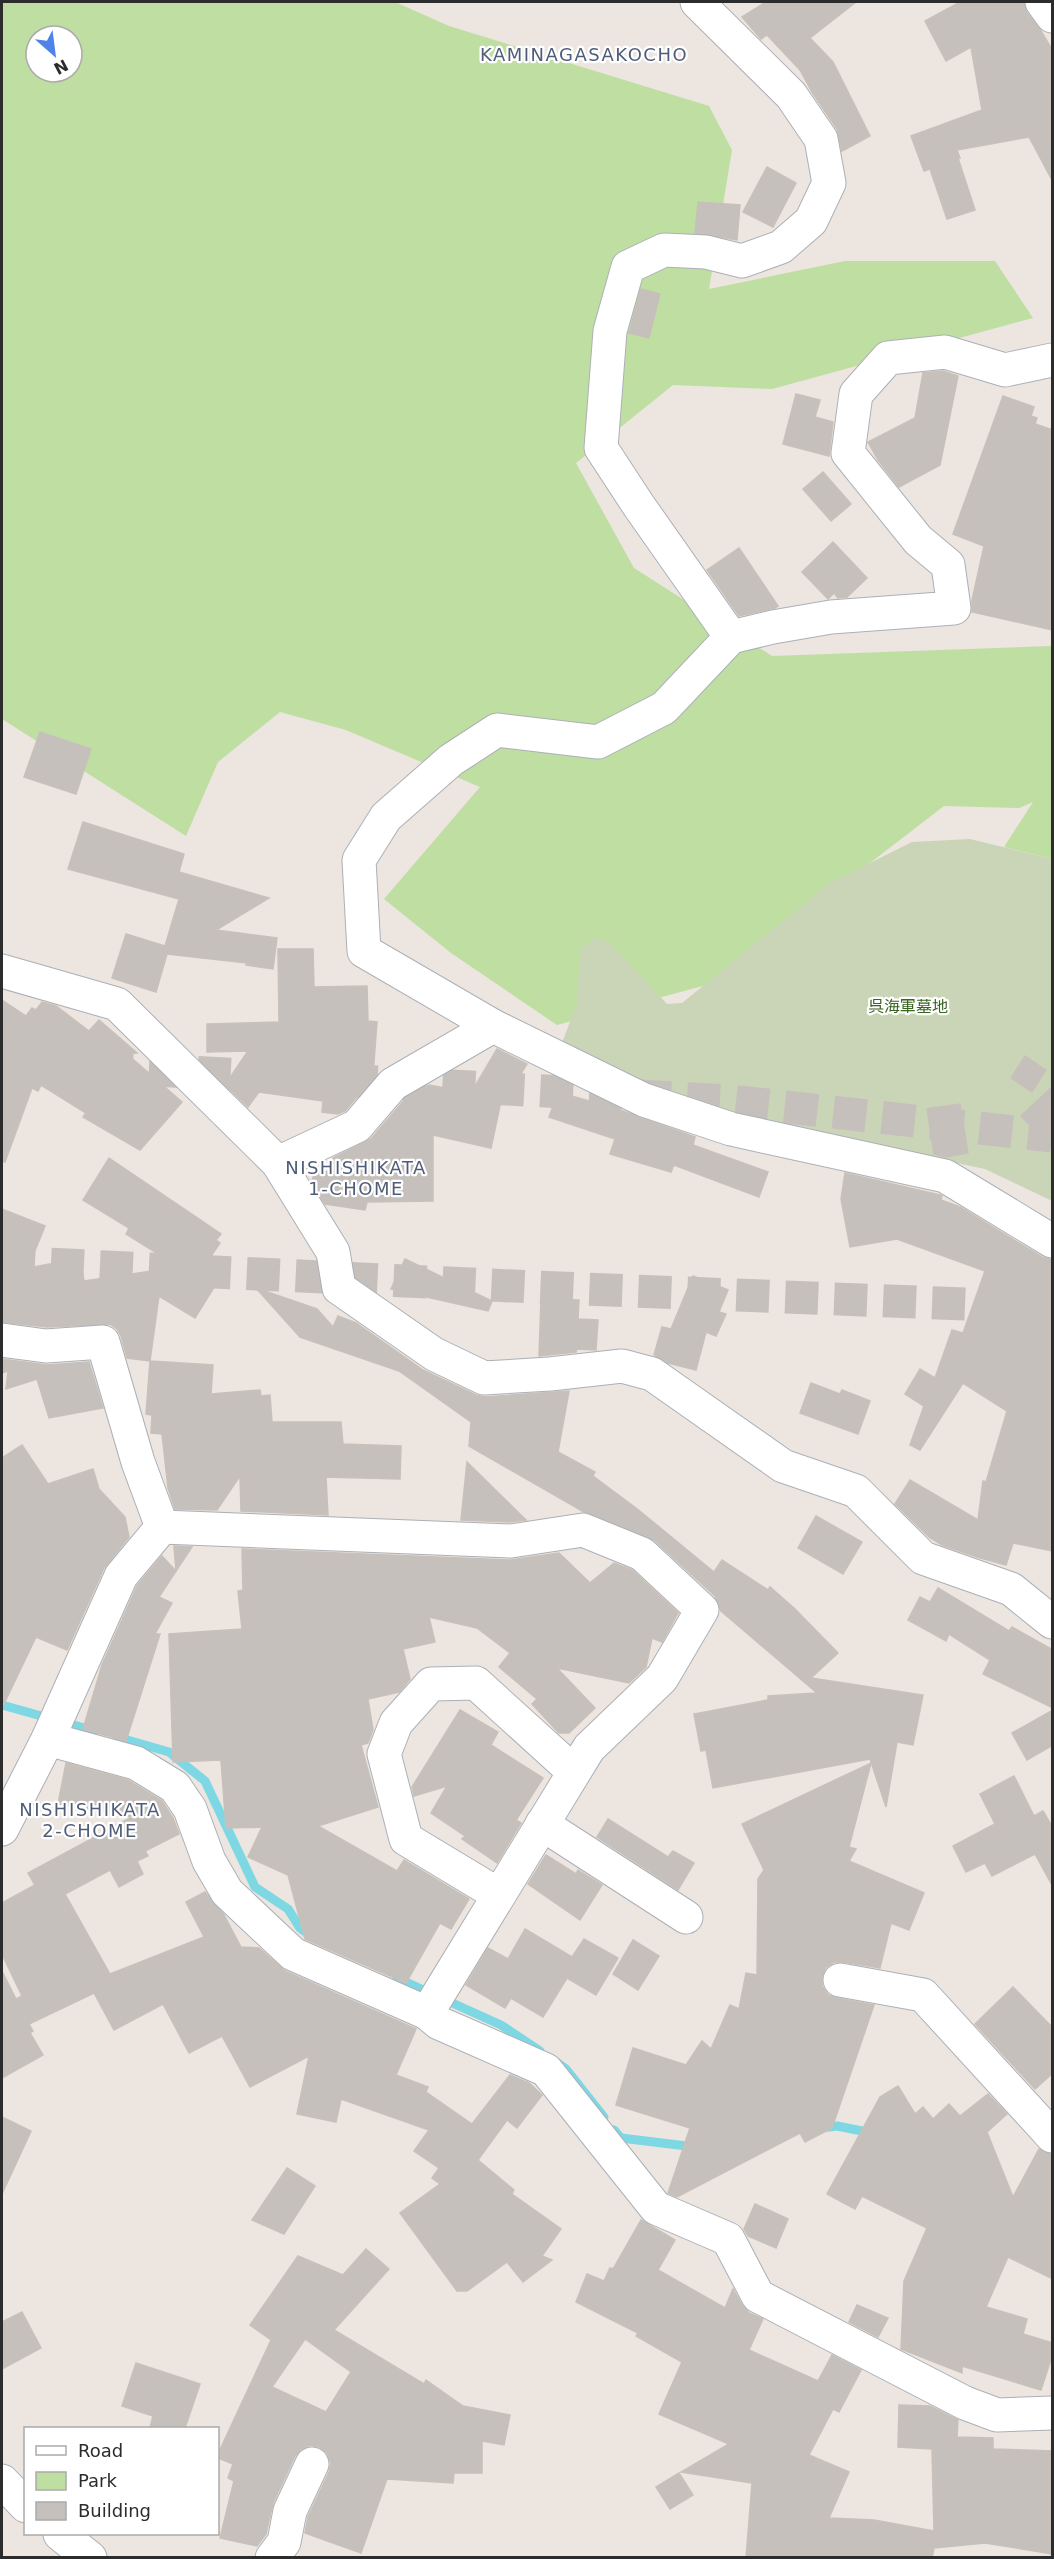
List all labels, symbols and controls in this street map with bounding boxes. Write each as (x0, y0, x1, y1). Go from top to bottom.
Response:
north arrow (24, 24, 84, 84)
district label: KAMINAGASAKOCHO (480, 44, 688, 65)
text: N (50, 55, 71, 78)
park label: 呉海軍墓地 (868, 997, 948, 1016)
district label: NISHISHIKATA 1-CHOME (285, 1157, 427, 1199)
district label: NISHISHIKATA 2-CHOME (19, 1799, 161, 1841)
legend (24, 2427, 219, 2535)
text: Road (78, 2440, 123, 2461)
text: Park (78, 2470, 117, 2491)
text: Building (78, 2500, 151, 2521)

